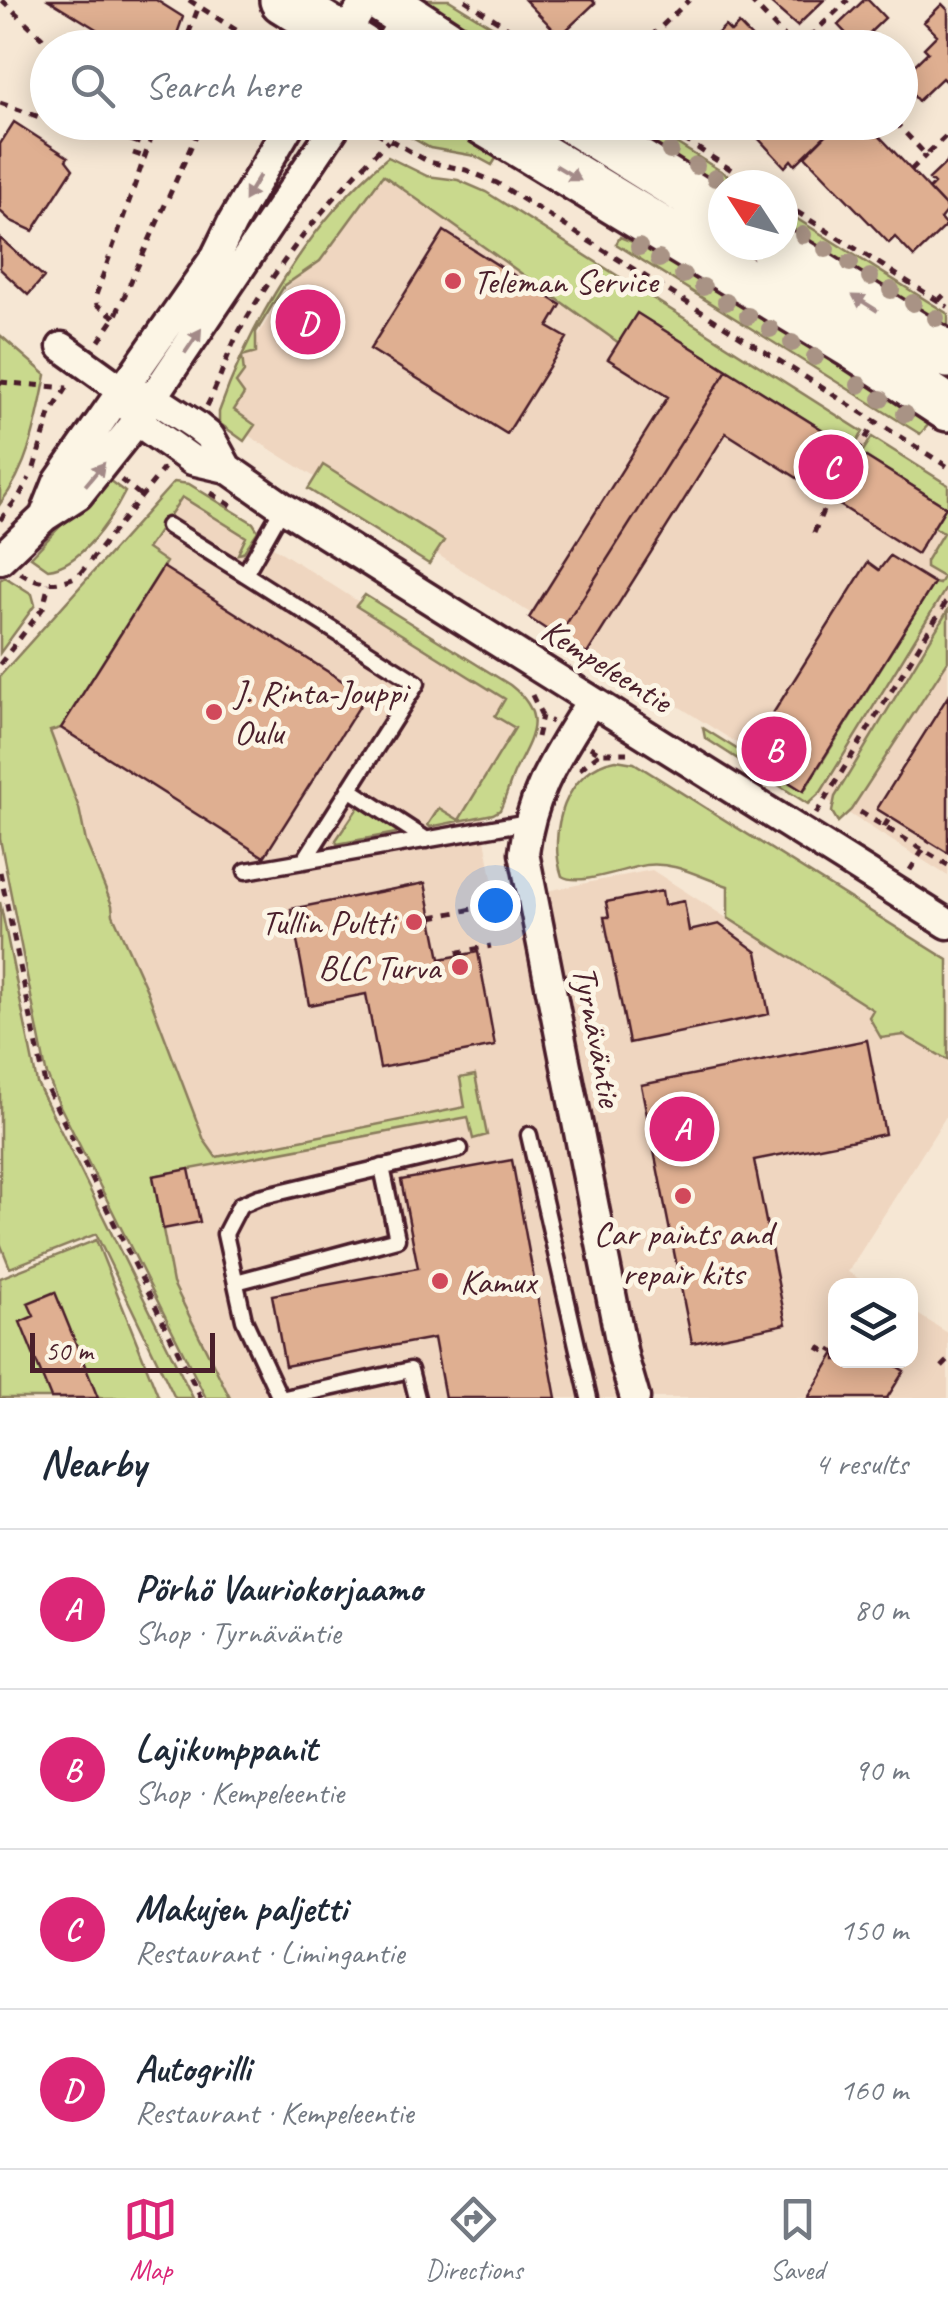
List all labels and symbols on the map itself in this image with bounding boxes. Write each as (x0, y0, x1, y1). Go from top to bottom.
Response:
one-way arrow (554, 164, 582, 181)
north arrow (708, 170, 798, 260)
one-way arrow (244, 174, 261, 203)
place label: Teleman Service (473, 259, 660, 304)
marker: Teleman Service (442, 270, 464, 292)
pin: D (276, 284, 340, 360)
one-way arrow (851, 295, 879, 312)
one-way arrow (183, 328, 201, 355)
pin: C (798, 430, 864, 504)
one-way arrow (84, 462, 106, 487)
street label: Kempeleentie (533, 608, 683, 724)
place label: J. Rinta-Jouppi Oulu (232, 670, 411, 755)
marker: J. Rinta-Jouppi Oulu (203, 701, 225, 723)
pin: B (742, 712, 806, 786)
your location (470, 880, 521, 931)
place label: Tullin Pultti (261, 900, 398, 945)
marker: Tullin Pultti (403, 911, 425, 933)
place label: BLC Turva (318, 945, 442, 990)
marker: BLC Turva (449, 956, 471, 978)
street label: Tyrnäväntie (562, 962, 634, 1113)
pin: A (650, 1092, 714, 1166)
marker: Car paints and repair kits (672, 1185, 694, 1207)
place label: Car paints and repair kits (593, 1211, 778, 1296)
place label: Kamux (460, 1259, 539, 1304)
marker: Kamux (429, 1270, 451, 1292)
scale bar (30, 1328, 215, 1372)

